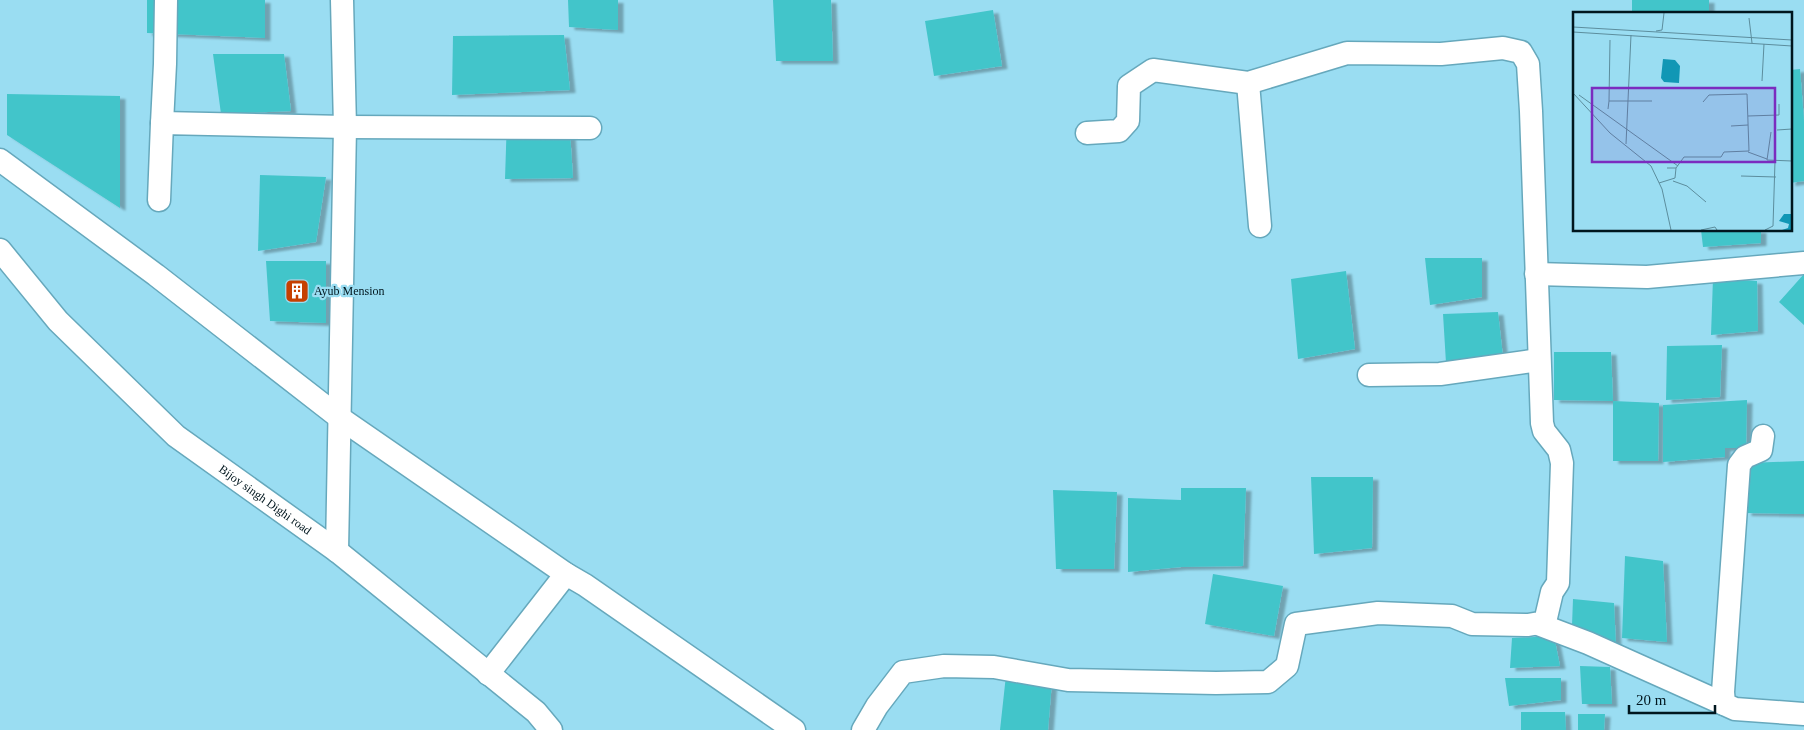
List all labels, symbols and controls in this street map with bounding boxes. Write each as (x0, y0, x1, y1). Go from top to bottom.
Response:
inset map (1573, 12, 1792, 231)
building icon: Ayub Mension (284, 278, 310, 304)
place label: Ayub Mension (314, 284, 385, 298)
street label: Bijoy singh Dighi road (216, 462, 314, 537)
scale bar (1629, 682, 1715, 714)
text: 20 m (1636, 692, 1667, 708)

